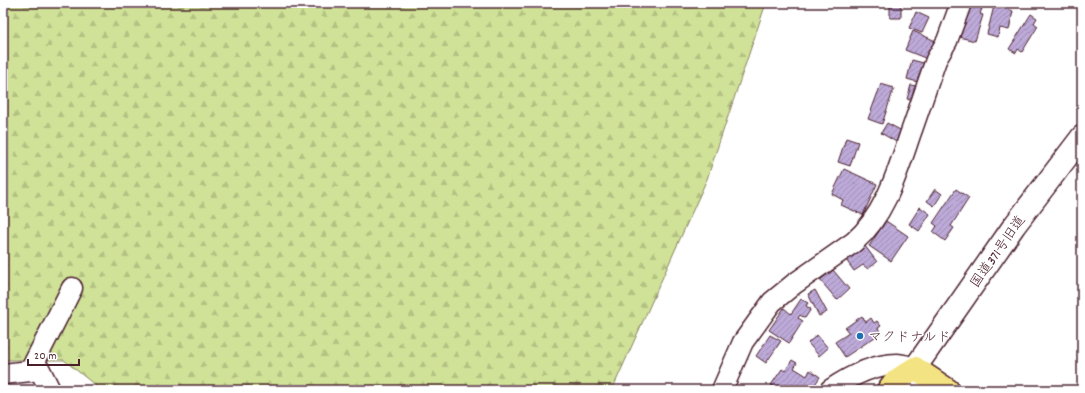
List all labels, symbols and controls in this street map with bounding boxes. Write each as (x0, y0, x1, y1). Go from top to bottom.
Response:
street label: 国道371号旧道 (966, 212, 1031, 293)
place label: マクドナルド (868, 328, 951, 348)
marker: マクドナルド (855, 331, 865, 341)
scale bar (28, 341, 79, 367)
text: 20 m (34, 348, 57, 365)

